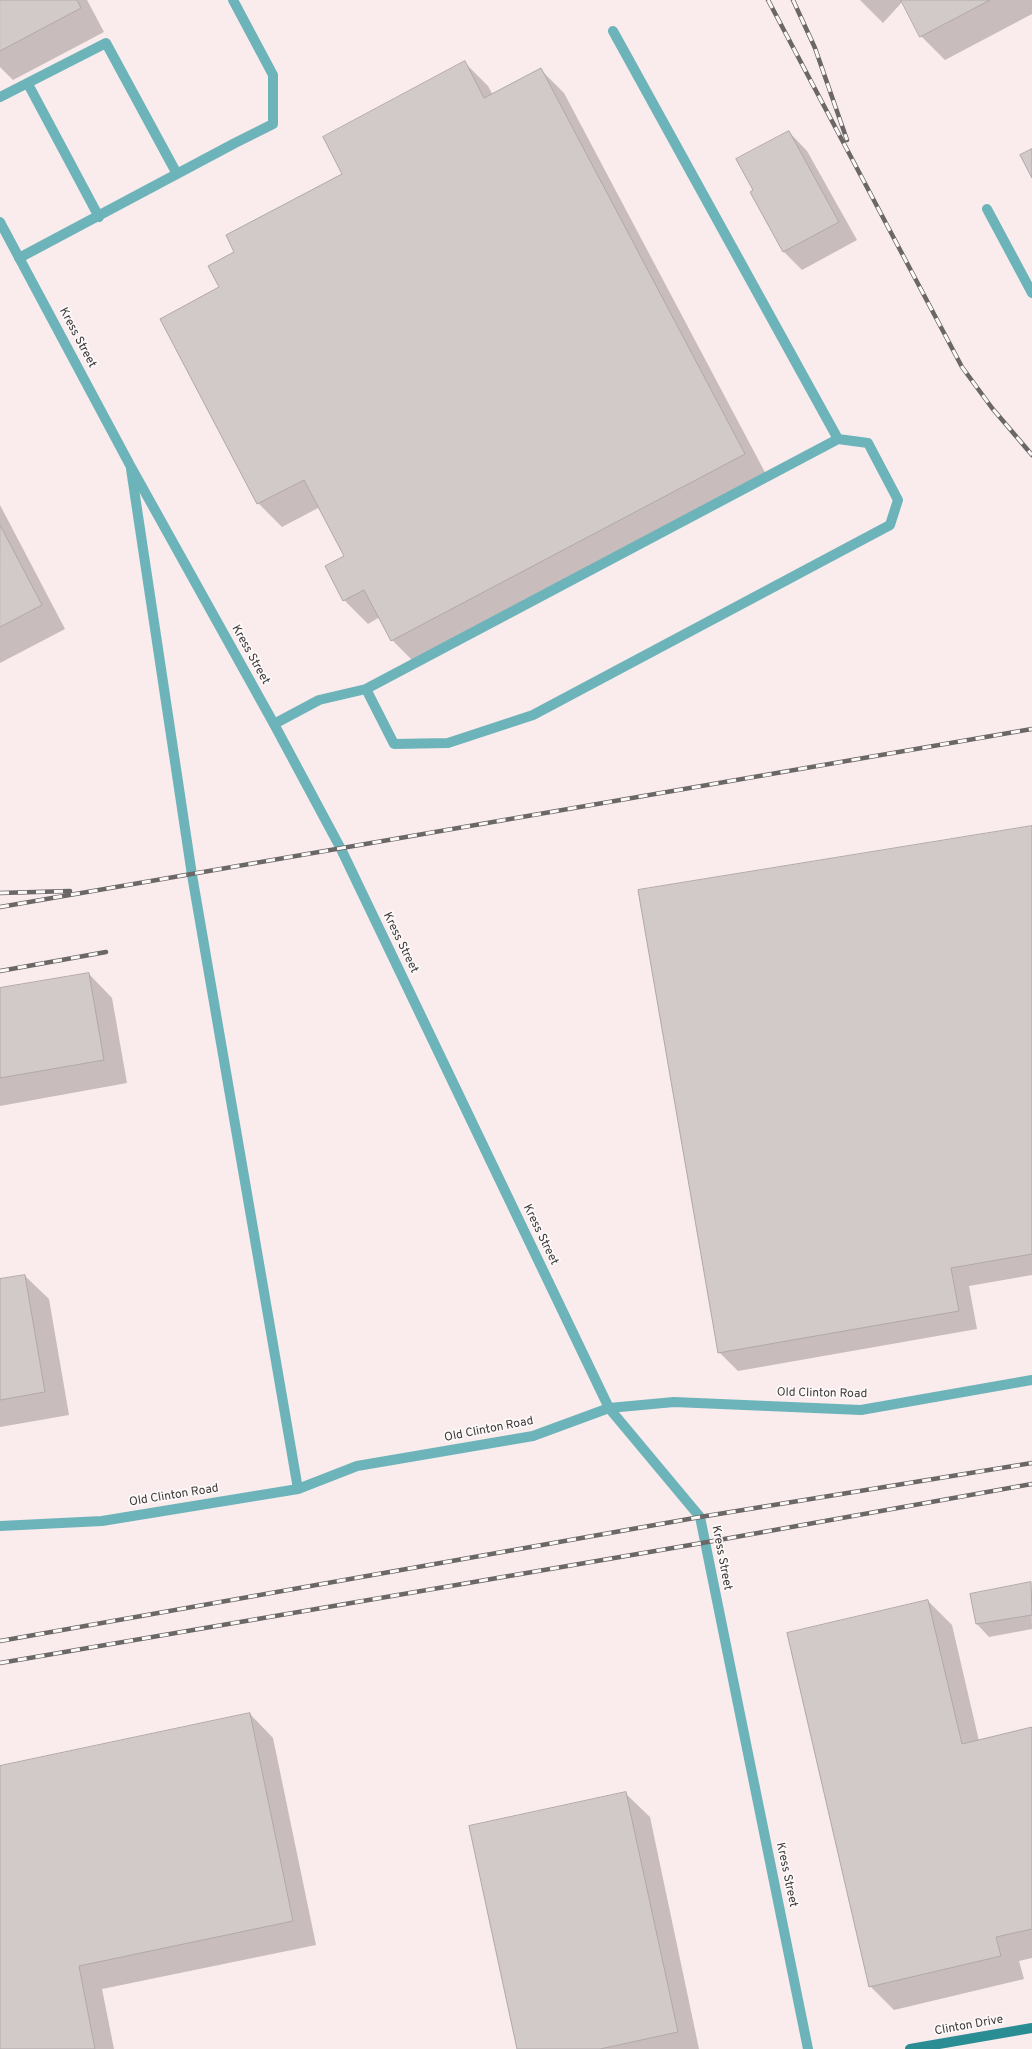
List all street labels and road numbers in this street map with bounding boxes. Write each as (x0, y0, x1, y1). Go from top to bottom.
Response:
street label: Kress Street (55, 306, 99, 370)
street label: Kress Street (228, 623, 272, 687)
street label: Kress Street (379, 910, 421, 976)
street label: Kress Street (519, 1202, 561, 1268)
street label: Old Clinton Road (777, 1386, 867, 1402)
street label: Old Clinton Road (443, 1414, 535, 1446)
street label: Old Clinton Road (128, 1482, 220, 1510)
street label: Kress Street (708, 1524, 734, 1592)
street label: Kress Street (772, 1841, 800, 1909)
street label: Clinton Drive (933, 2013, 1005, 2039)

